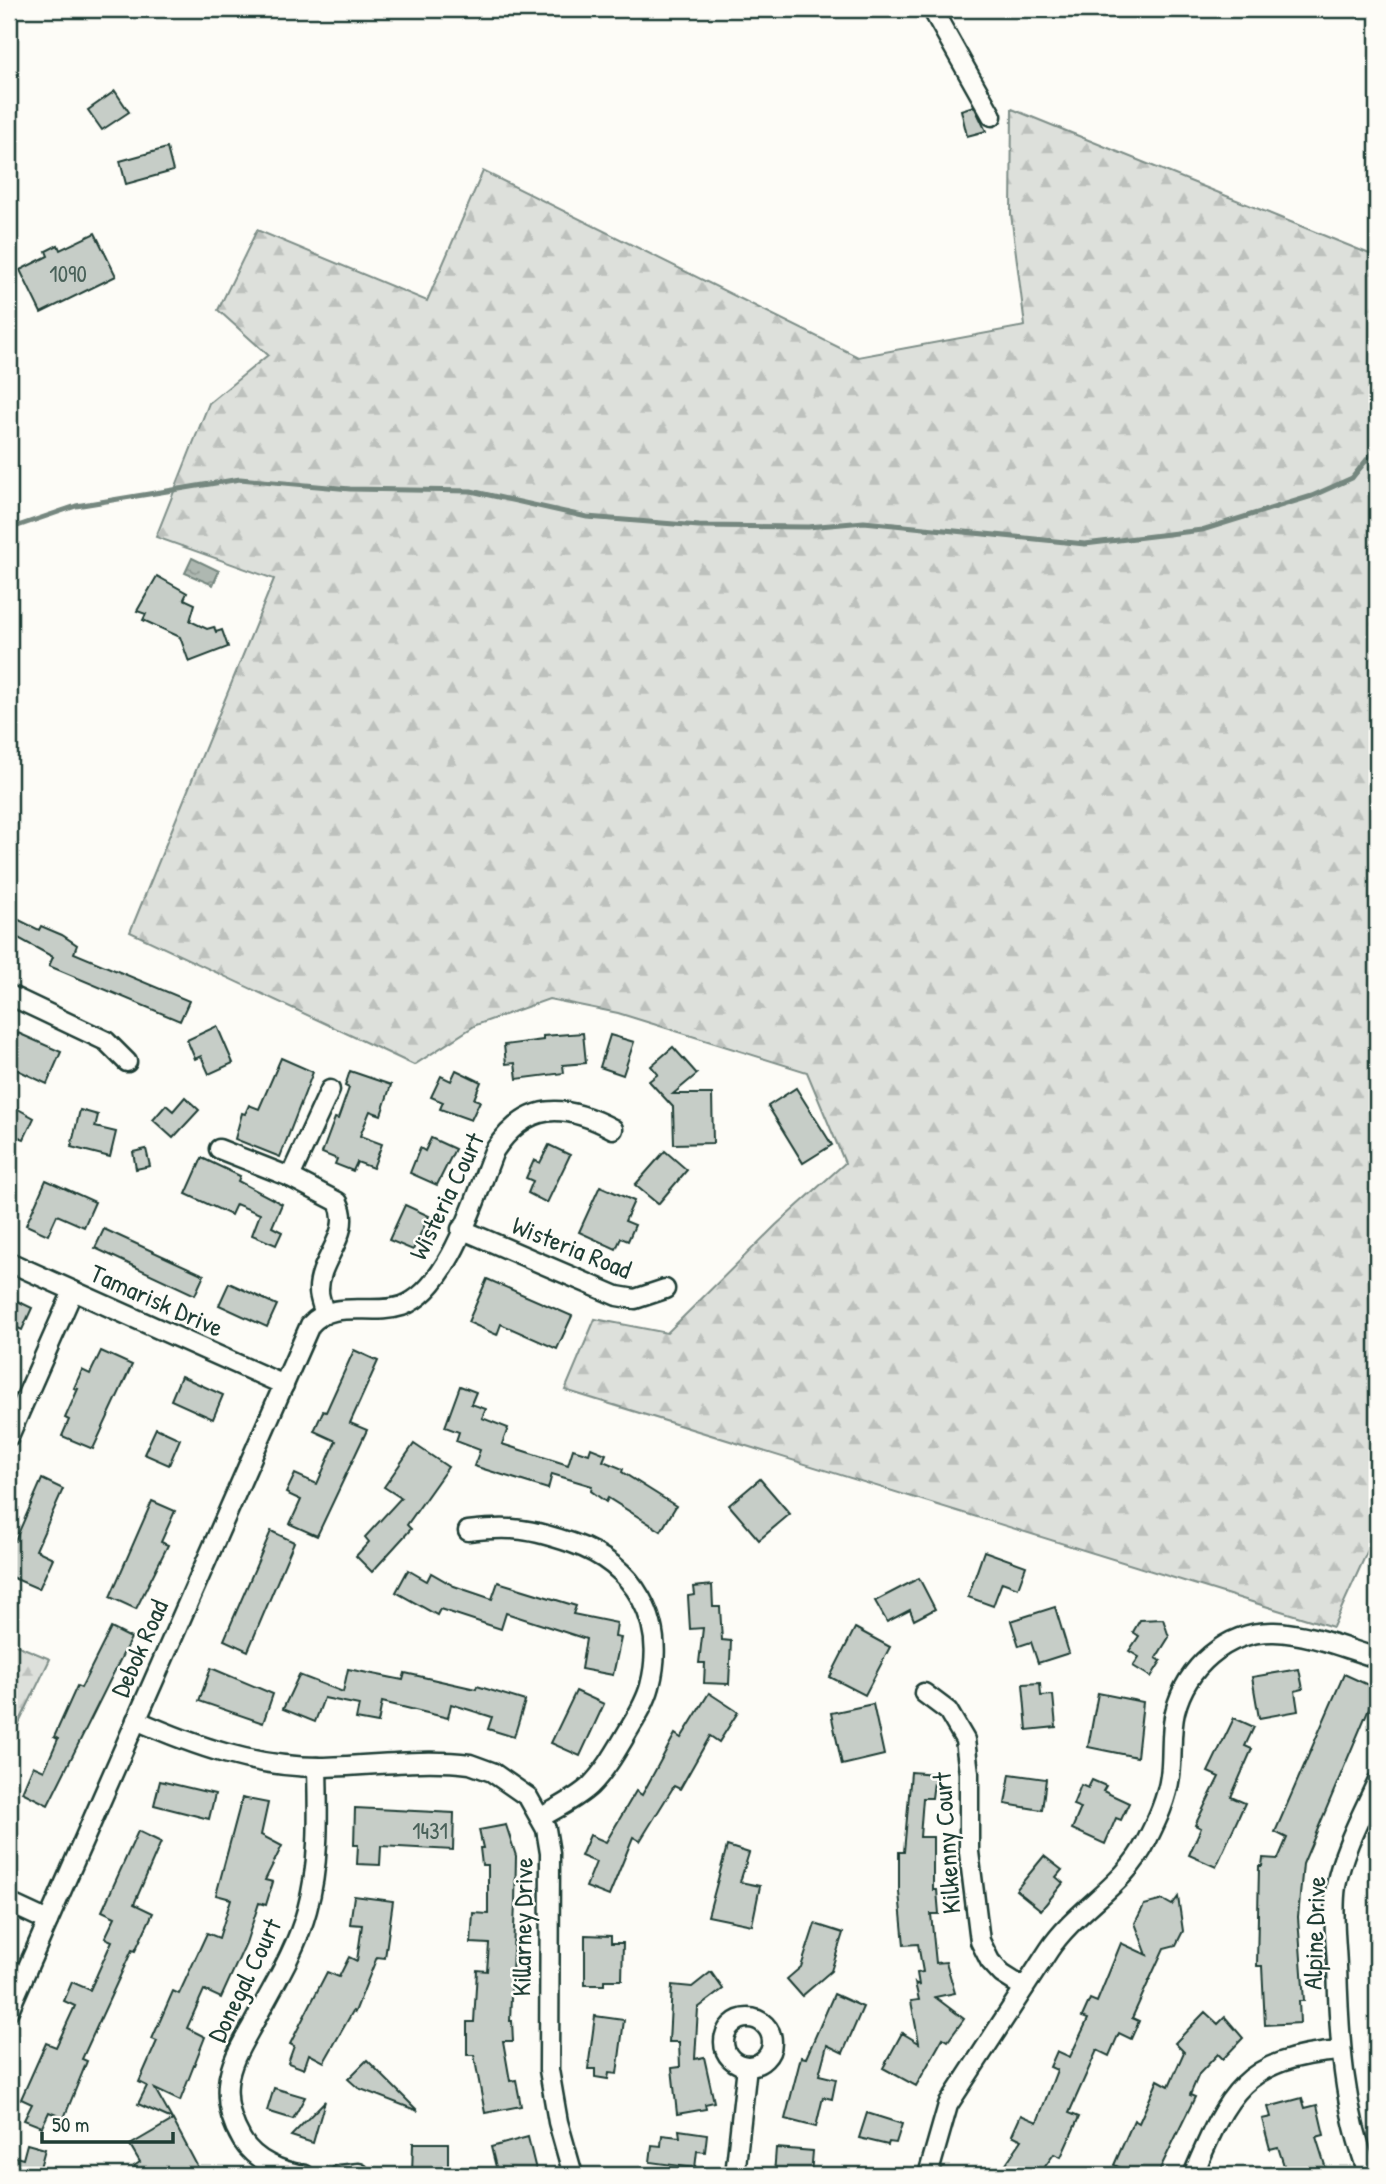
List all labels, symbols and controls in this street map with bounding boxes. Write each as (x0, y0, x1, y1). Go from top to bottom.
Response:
house number: 1090 (49, 258, 87, 289)
street label: Wisteria Court (400, 1126, 492, 1265)
street label: Wisteria Road (507, 1207, 637, 1287)
street label: Tamarisk Drive (85, 1255, 229, 1345)
street label: Debok Road (102, 1594, 176, 1702)
street label: Kilkenny Court (924, 1770, 968, 1915)
house number: 1431 (412, 1815, 448, 1846)
street label: Killarney Drive (503, 1857, 541, 1997)
street label: Alpine Drive (1295, 1876, 1333, 1990)
street label: Donegal Court (199, 1911, 289, 2048)
scale bar (42, 2100, 173, 2144)
text: 50 m (52, 2110, 89, 2139)

